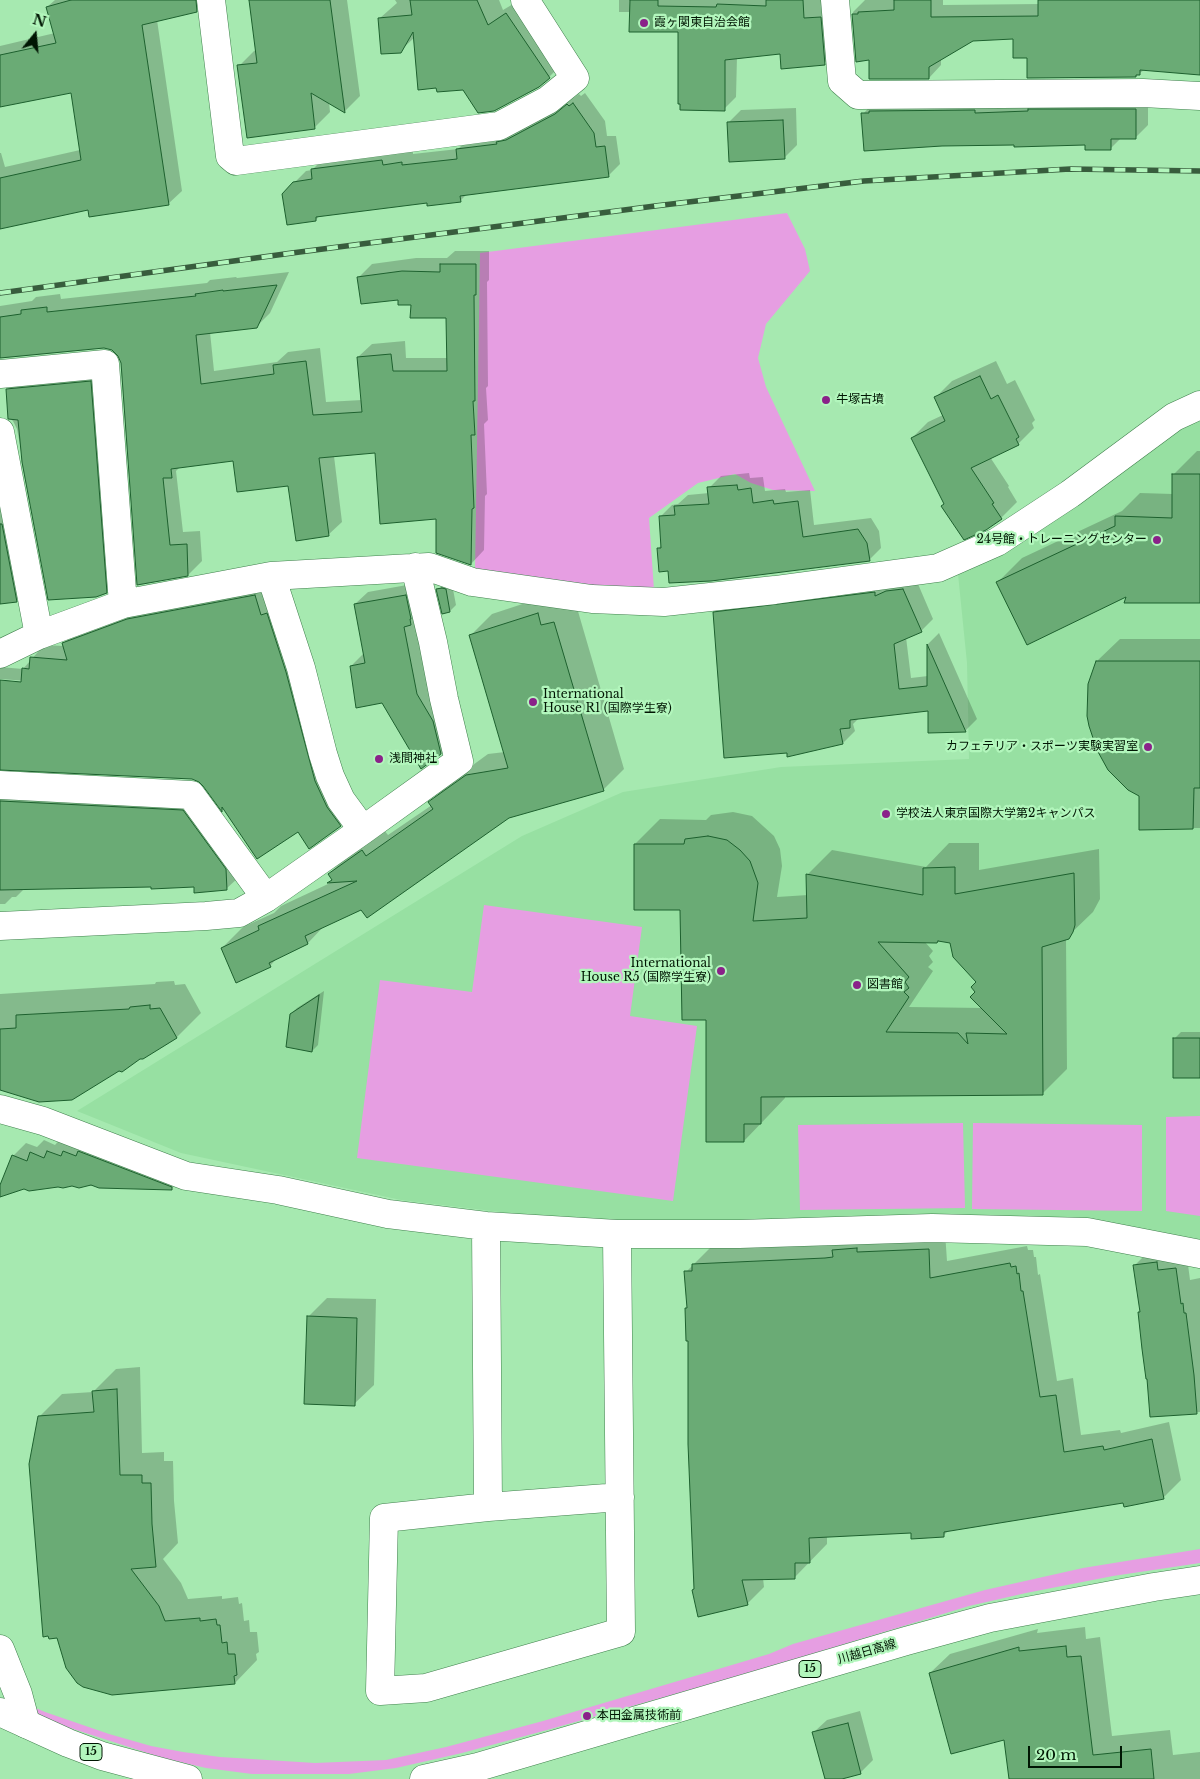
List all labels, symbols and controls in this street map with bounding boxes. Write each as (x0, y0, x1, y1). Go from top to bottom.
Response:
north arrow (10, 10, 60, 60)
text: N (30, 10, 48, 31)
place label: 霞ヶ関東自治会館 (654, 16, 750, 30)
marker: 霞ヶ関東自治会館 (638, 17, 650, 29)
place label: 牛塚古墳 (836, 393, 884, 407)
marker: 牛塚古墳 (820, 394, 832, 406)
place label: 24号館・トレーニングセンター (977, 533, 1147, 547)
marker: 24号館・トレーニングセンター (1151, 534, 1163, 546)
place label: International House R1 (国際学生寮) (543, 688, 672, 716)
marker: International House R1 (国際学生寮) (527, 696, 539, 708)
place label: カフェテリア・スポーツ実験実習室 (946, 740, 1138, 754)
marker: カフェテリア・スポーツ実験実習室 (1142, 741, 1154, 753)
place label: 浅間神社 (389, 752, 437, 766)
marker: 浅間神社 (373, 753, 385, 765)
place label: 学校法人東京国際大学第2キャンパス (896, 807, 1095, 821)
marker: 学校法人東京国際大学第2キャンパス (880, 808, 892, 820)
place label: International House R5 (国際学生寮) (581, 957, 711, 985)
marker: International House R5 (国際学生寮) (715, 965, 727, 977)
place label: 図書館 (867, 978, 903, 992)
marker: 図書館 (851, 979, 863, 991)
street label: 川越日高線 (836, 1637, 898, 1667)
road number: 15 (799, 1660, 821, 1678)
place label: 本田金属技術前 (597, 1709, 681, 1723)
marker: 本田金属技術前 (581, 1710, 593, 1722)
scale bar (1030, 1736, 1124, 1768)
road number: 15 (80, 1744, 102, 1760)
text: 20 m (1036, 1745, 1076, 1764)

